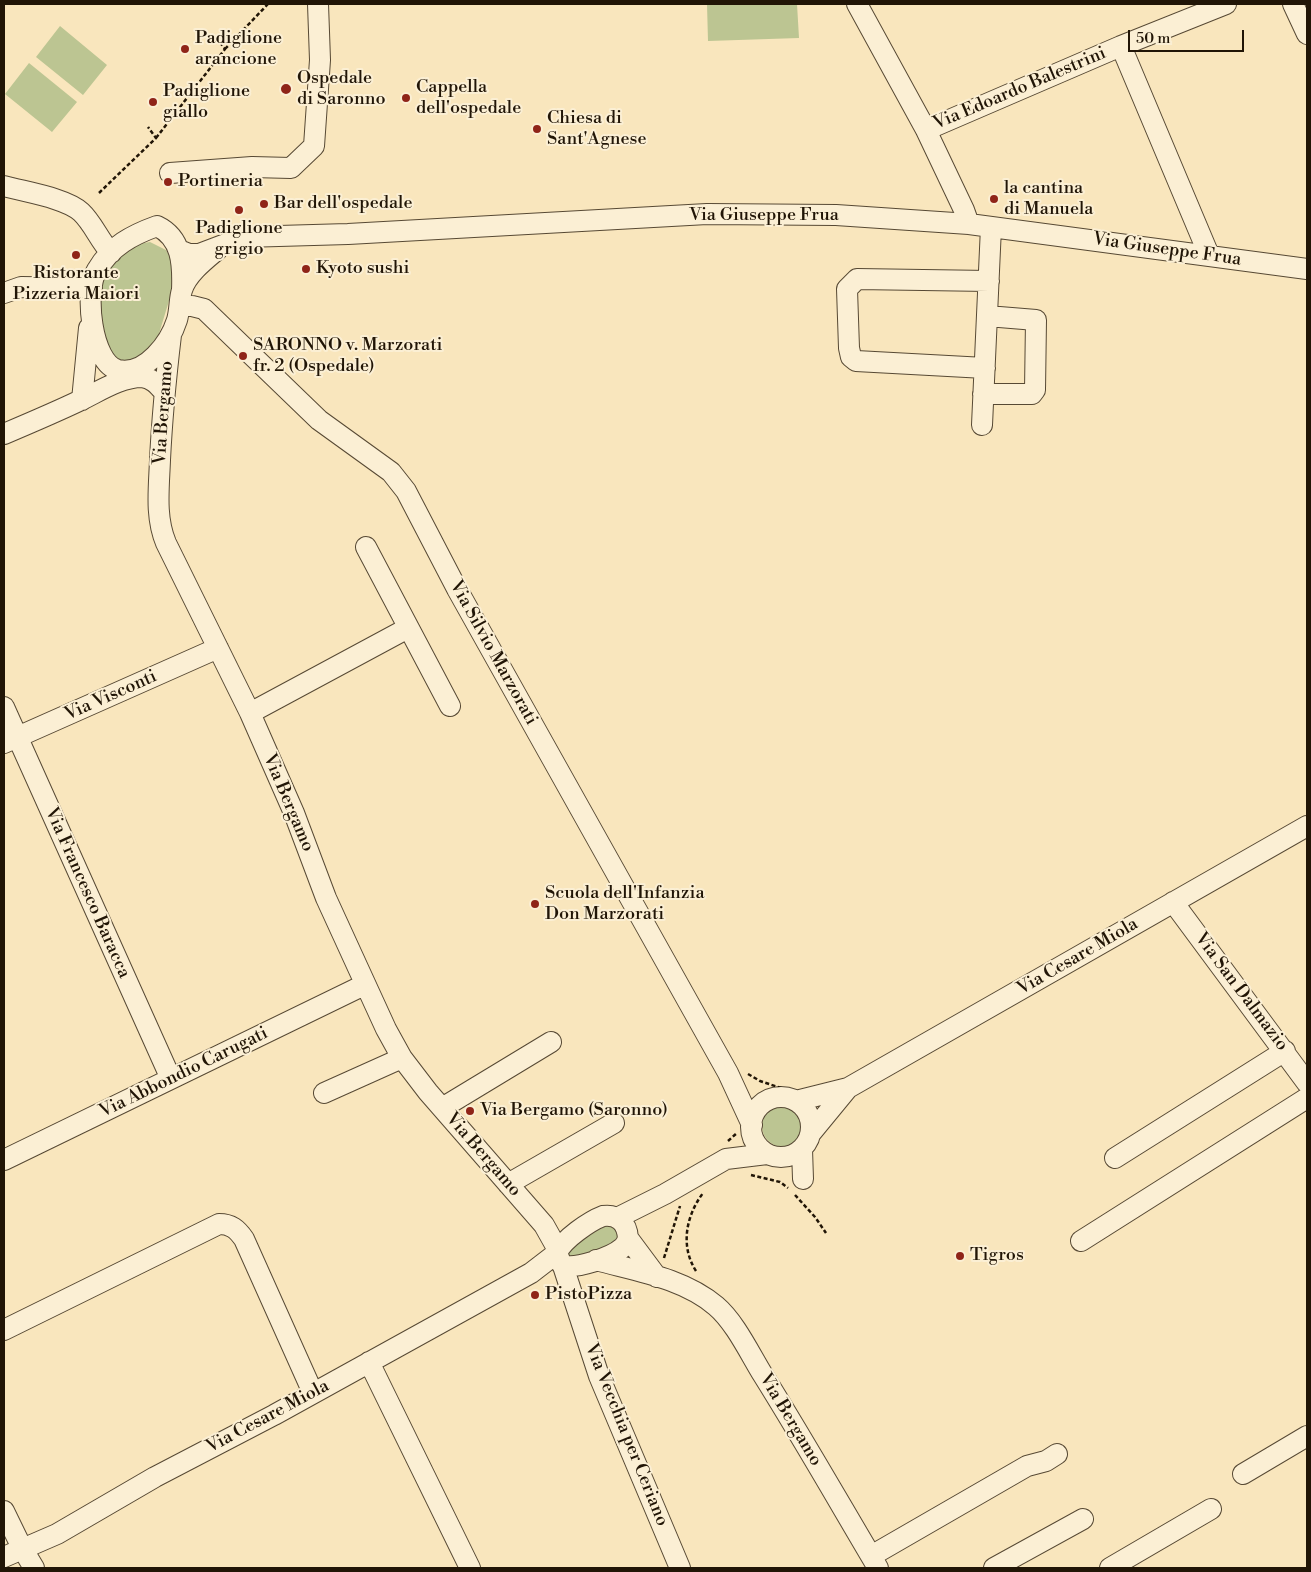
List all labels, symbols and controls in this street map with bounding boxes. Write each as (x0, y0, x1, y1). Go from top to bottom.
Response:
scale bar (1131, 20, 1247, 52)
place label: Padiglione arancione (195, 28, 282, 70)
text: 50 m (1136, 29, 1170, 48)
marker: Padiglione arancione (179, 43, 191, 55)
street label: Via Edoardo Balestrini (930, 43, 1110, 135)
place label: Ospedale di Saronno (297, 68, 386, 110)
place label: Cappella dell'ospedale (416, 77, 521, 120)
place label: Padiglione giallo (163, 81, 250, 124)
marker: Ospedale di Saronno (279, 82, 293, 96)
marker: Cappella dell'ospedale (400, 92, 412, 104)
marker: Padiglione giallo (147, 96, 159, 108)
place label: Chiesa di Sant'Agnese (547, 108, 647, 150)
marker: Chiesa di Sant'Agnese (531, 123, 543, 135)
place label: Portineria (178, 171, 263, 193)
marker: Portineria (162, 176, 174, 188)
place label: la cantina di Manuela (1004, 178, 1093, 220)
place label: Bar dell'ospedale (274, 193, 412, 215)
marker: la cantina di Manuela (988, 193, 1000, 205)
marker: Bar dell'ospedale (258, 198, 270, 210)
marker: Padiglione grigio (233, 204, 245, 216)
street label: Via Giuseppe Frua (689, 205, 839, 227)
place label: Padiglione grigio (195, 218, 283, 260)
street label: Via Giuseppe Frua (1091, 229, 1243, 271)
marker: Ristorante Pizzeria Maiori (70, 249, 82, 261)
place label: Kyoto sushi (316, 258, 409, 280)
place label: Ristorante Pizzeria Maiori (13, 263, 139, 306)
marker: Kyoto sushi (300, 263, 312, 275)
place label: SARONNO v. Marzorati fr. 2 (Ospedale) (253, 335, 443, 378)
marker: SARONNO v. Marzorati fr. 2 (Ospedale) (237, 350, 249, 362)
street label: Via Bergamo (150, 360, 178, 466)
street label: Via Silvio Marzorati (444, 577, 542, 729)
street label: Via Visconti (62, 666, 160, 726)
street label: Via Bergamo (258, 751, 318, 855)
street label: Via Francesco Baracca (40, 804, 134, 982)
place label: Scuola dell'Infanzia Don Marzorati (545, 883, 705, 926)
marker: Scuola dell'Infanzia Don Marzorati (529, 898, 541, 910)
street label: Via Cesare Miola (1014, 914, 1142, 1000)
street label: Via San Dalmazio (1190, 929, 1292, 1055)
street label: Via Abbondio Carugati (96, 1023, 272, 1123)
place label: Via Bergamo (Saronno) (480, 1100, 668, 1122)
marker: Via Bergamo (Saronno) (464, 1105, 476, 1117)
street label: Via Bergamo (441, 1109, 525, 1201)
place label: Tigros (970, 1245, 1024, 1267)
marker: Tigros (954, 1250, 966, 1262)
place label: PistoPizza (545, 1284, 632, 1306)
marker: PistoPizza (529, 1289, 541, 1301)
street label: Via Vecchia per Ceriano (579, 1341, 673, 1529)
street label: Via Bergamo (754, 1370, 826, 1470)
street label: Via Cesare Miola (203, 1376, 333, 1458)

